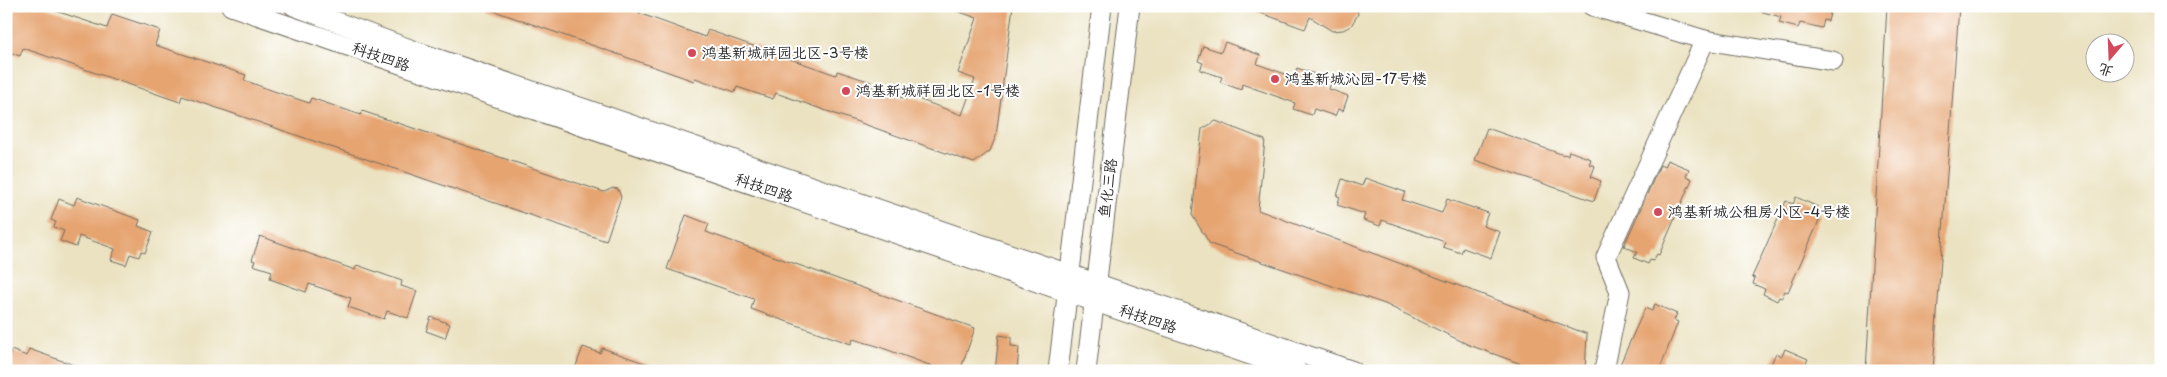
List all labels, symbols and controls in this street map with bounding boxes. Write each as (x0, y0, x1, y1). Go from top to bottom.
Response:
north arrow (2084, 32, 2134, 82)
street label: 科技四路 (349, 35, 414, 76)
place label: 鸿基新城祥园北区-3号楼 (702, 40, 869, 63)
marker: 鸿基新城祥园北区-3号楼 (686, 47, 698, 59)
text: 北 (2096, 59, 2116, 83)
place label: 鸿基新城沁园-17号楼 (1285, 66, 1427, 89)
marker: 鸿基新城沁园-17号楼 (1269, 73, 1281, 85)
place label: 鸿基新城祥园北区-1号楼 (856, 78, 1020, 101)
marker: 鸿基新城祥园北区-1号楼 (840, 85, 852, 97)
street label: 鱼化三路 (1091, 157, 1122, 219)
street label: 科技四路 (732, 166, 797, 207)
place label: 鸿基新城公租房小区-4号楼 (1668, 199, 1850, 222)
marker: 鸿基新城公租房小区-4号楼 (1652, 206, 1664, 218)
street label: 科技四路 (1116, 297, 1181, 338)

